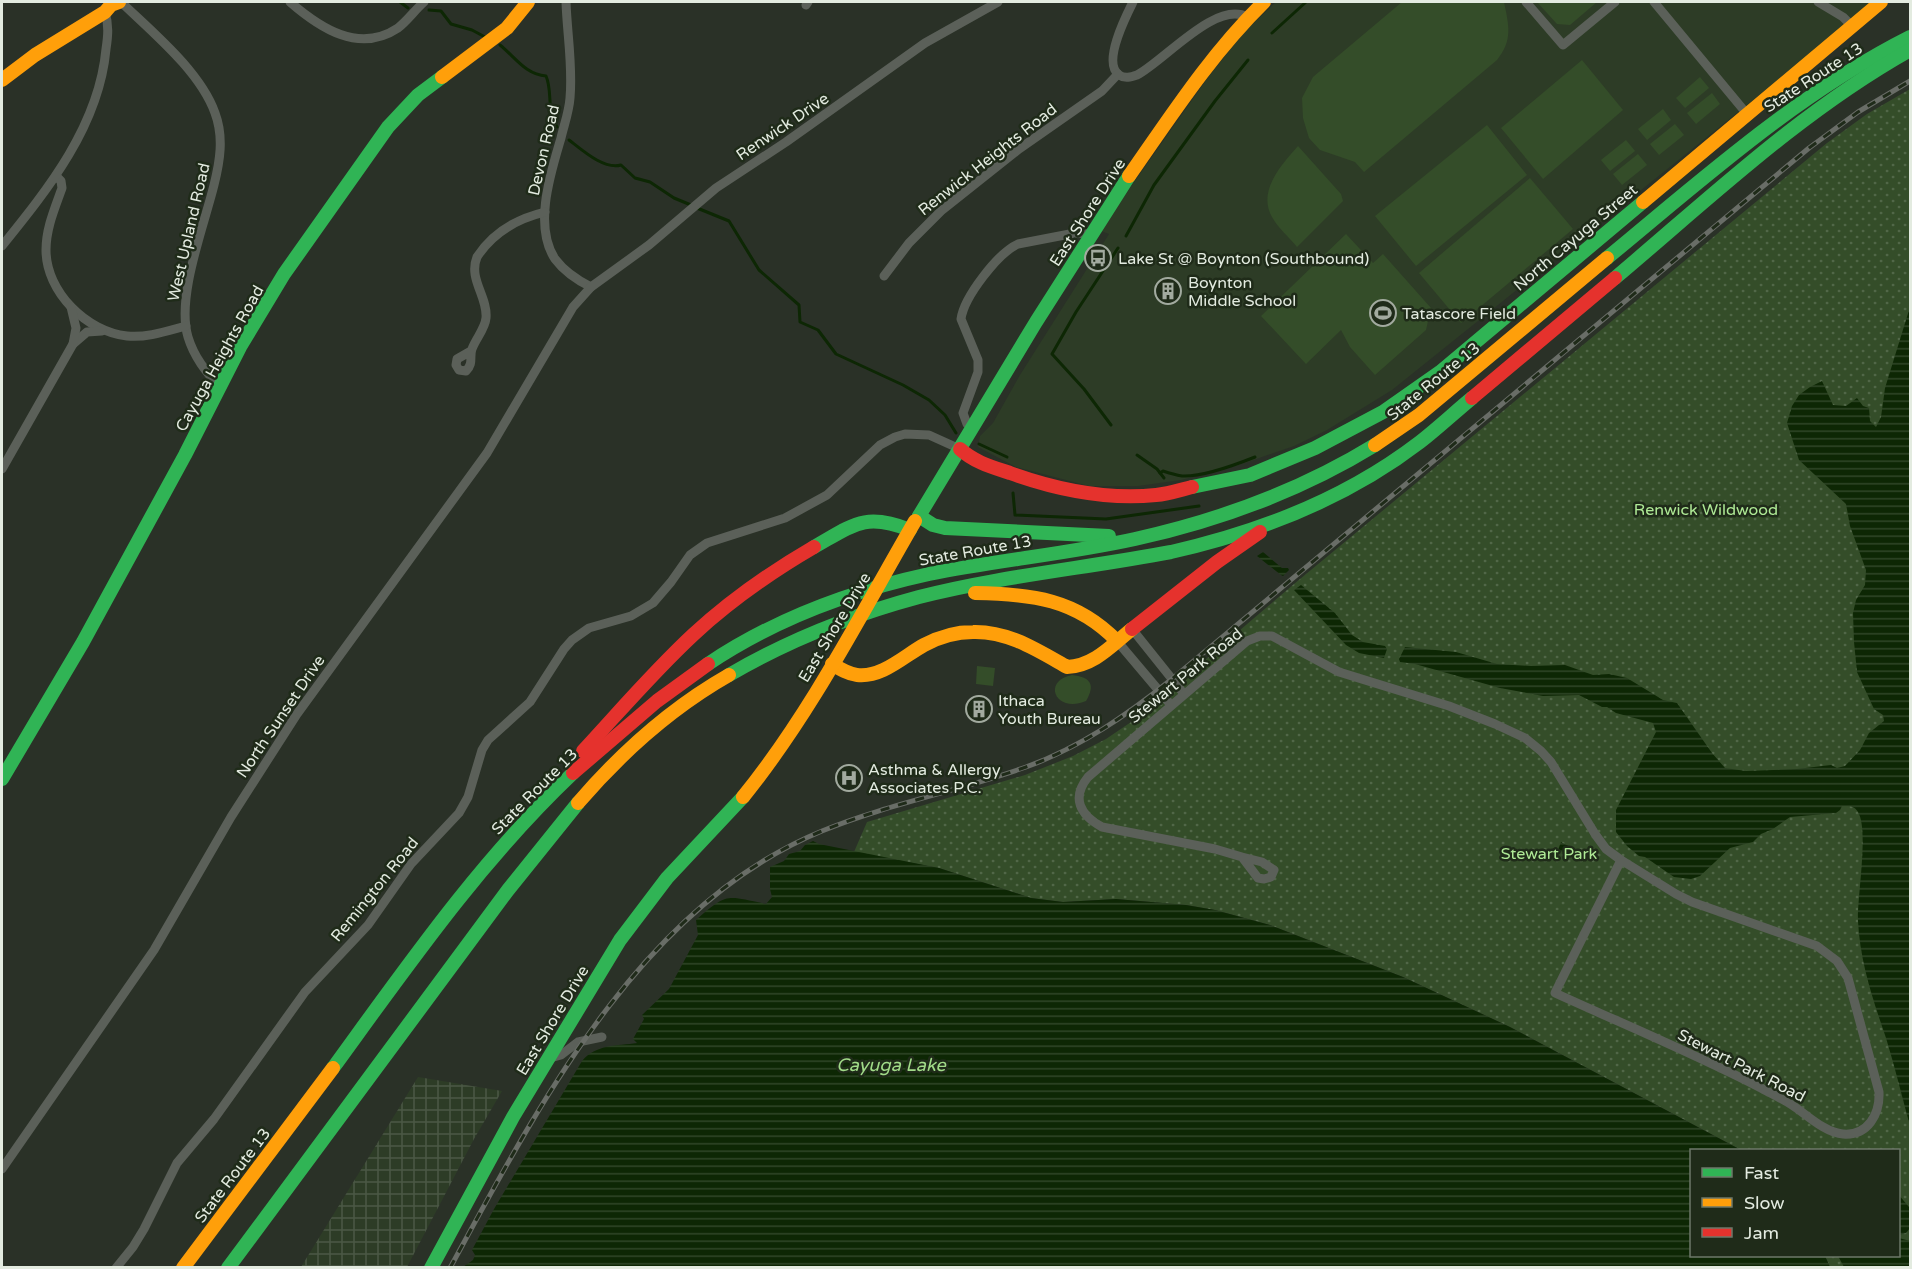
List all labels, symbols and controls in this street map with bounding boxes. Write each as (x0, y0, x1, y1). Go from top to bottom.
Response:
street label: State Route 13 (1760, 38, 1867, 117)
street label: Renwick Drive (732, 88, 833, 165)
street label: Renwick Heights Road (914, 99, 1061, 220)
street label: Devon Road (524, 103, 564, 198)
street label: East Shore Drive (1045, 155, 1130, 270)
street label: West Upland Road (163, 161, 215, 303)
street label: North Cayuga Street (1510, 180, 1642, 295)
bus stop icon: Lake St @ Boynton (Southbound) (1083, 243, 1113, 273)
place label: Lake St @ Boynton (Southbound) (1118, 249, 1369, 269)
place label: Boynton Middle School (1188, 273, 1296, 311)
building icon: Boynton Middle School (1153, 276, 1183, 306)
street label: Cayuga Heights Road (171, 282, 268, 435)
sports icon: Tatascore Field (1368, 298, 1398, 328)
place label: Tatascore Field (1402, 304, 1516, 324)
street label: State Route 13 (1383, 338, 1484, 425)
park label: Renwick Wildwood (1634, 500, 1778, 520)
street label: State Route 13 (917, 531, 1033, 571)
street label: East Shore Drive (794, 569, 876, 686)
street label: Stewart Park Road (1125, 624, 1247, 728)
street label: North Sunset Drive (232, 651, 329, 782)
place label: Ithaca Youth Bureau (998, 691, 1101, 729)
building icon: Ithaca Youth Bureau (964, 694, 994, 724)
street label: State Route 13 (487, 744, 582, 839)
place label: Asthma & Allergy Associates P.C. (868, 760, 1001, 798)
hospital icon: Asthma & Allergy Associates P.C. (834, 763, 864, 793)
street label: Remington Road (326, 833, 423, 946)
park label: Stewart Park (1501, 844, 1598, 864)
street label: East Shore Drive (512, 962, 594, 1079)
street label: Stewart Park Road (1674, 1025, 1809, 1107)
water label: Cayuga Lake (836, 1054, 947, 1076)
street label: State Route 13 (191, 1124, 275, 1227)
legend (1690, 1149, 1900, 1257)
text: Fast (1744, 1162, 1779, 1184)
text: Slow (1744, 1192, 1785, 1214)
text: Jam (1744, 1222, 1779, 1244)

